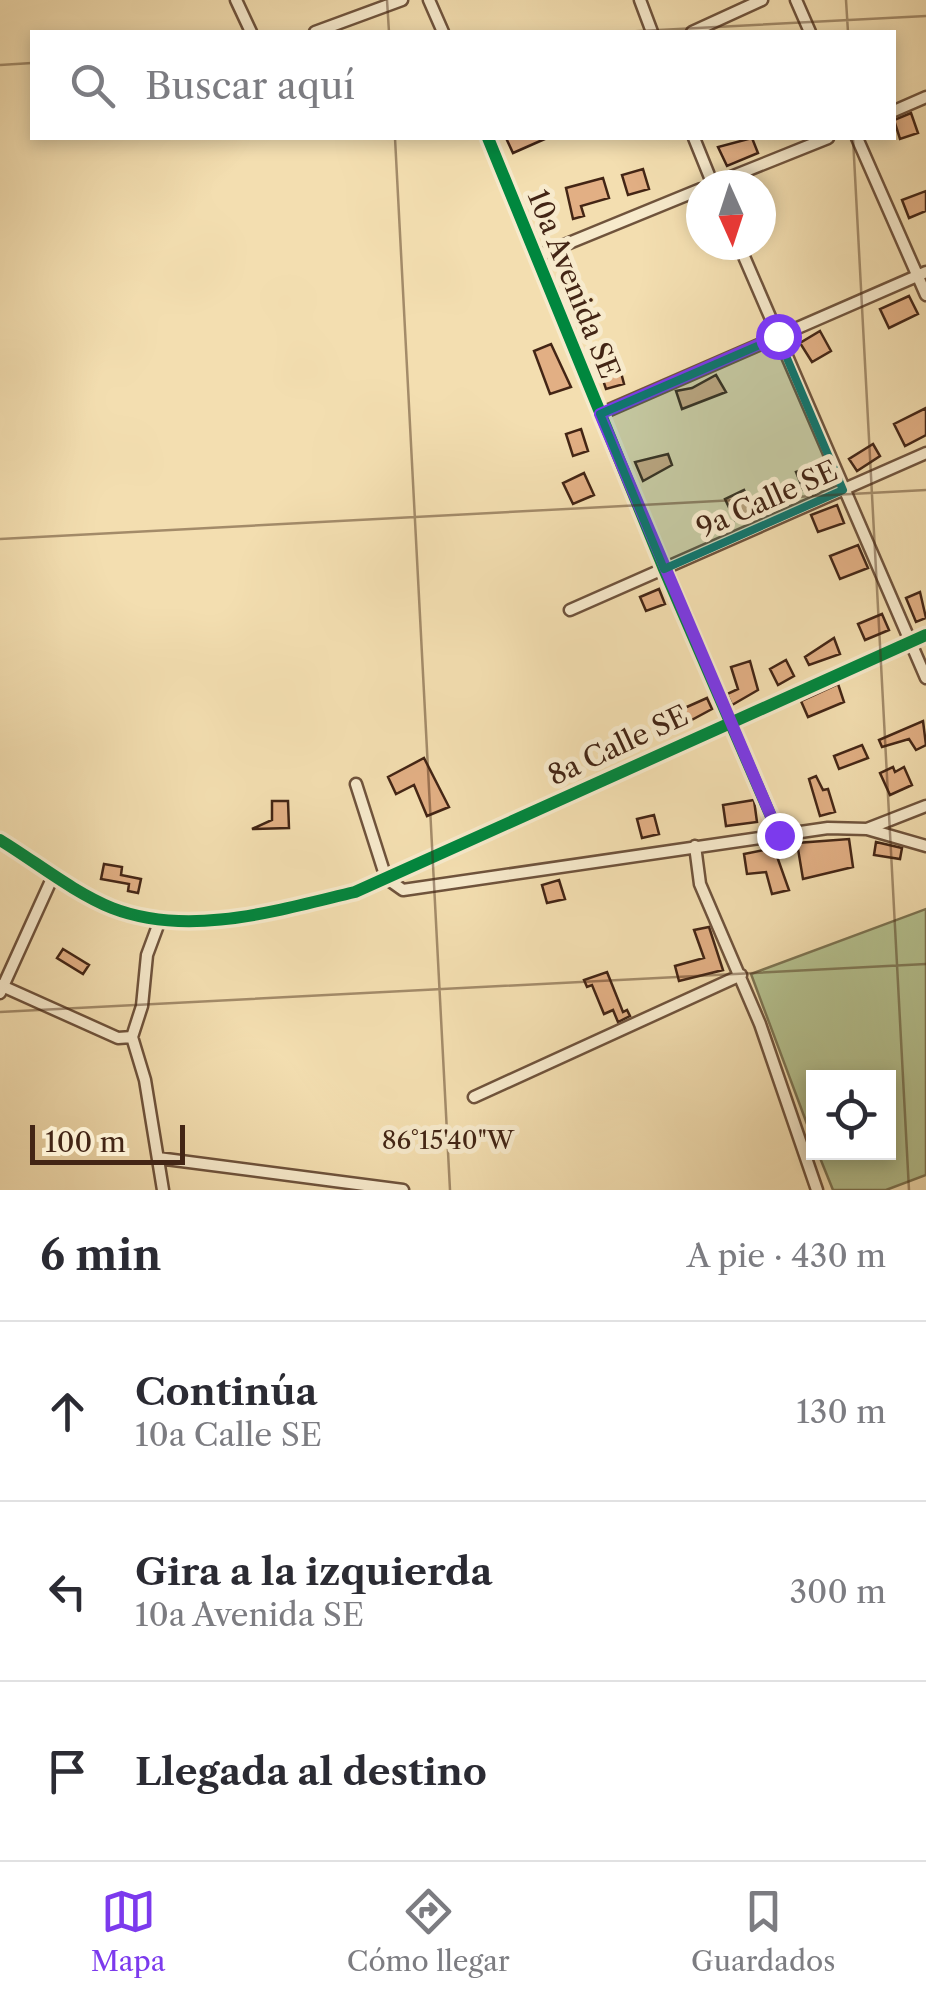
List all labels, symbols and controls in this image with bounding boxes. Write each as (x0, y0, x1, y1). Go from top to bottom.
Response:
search box (30, 30, 896, 140)
icon: search (65, 58, 120, 113)
text: Buscar aquí (145, 62, 355, 109)
north arrow (686, 170, 776, 260)
street label: 10a Avenida SE (521, 185, 627, 383)
route start (756, 314, 802, 360)
street label: 9a Calle SE (691, 453, 843, 545)
street label: 8a Calle SE (543, 698, 693, 792)
route end (757, 813, 803, 859)
map controls (806, 1070, 896, 1160)
button: locate (806, 1070, 896, 1160)
scale bar (30, 1120, 185, 1164)
text: 100 m (45, 1125, 126, 1159)
text: 86°15'40"W (382, 1125, 515, 1156)
text: 6 min (40, 1229, 161, 1281)
text: A pie · 430 m (687, 1236, 886, 1275)
text: Continúa (135, 1368, 318, 1415)
icon: ahead (40, 1384, 95, 1439)
text: 130 m (796, 1392, 886, 1431)
text: 10a Calle SE (135, 1415, 322, 1454)
text: Gira a la izquierda (135, 1548, 492, 1595)
icon: left (40, 1564, 95, 1619)
text: 300 m (789, 1572, 886, 1611)
text: 10a Avenida SE (135, 1595, 364, 1634)
icon: arrive (40, 1744, 95, 1799)
text: Llegada al destino (135, 1748, 487, 1795)
tab: Mapa (91, 1884, 166, 1978)
tab: Cómo llegar (347, 1884, 510, 1978)
tab: Guardados (691, 1884, 835, 1978)

